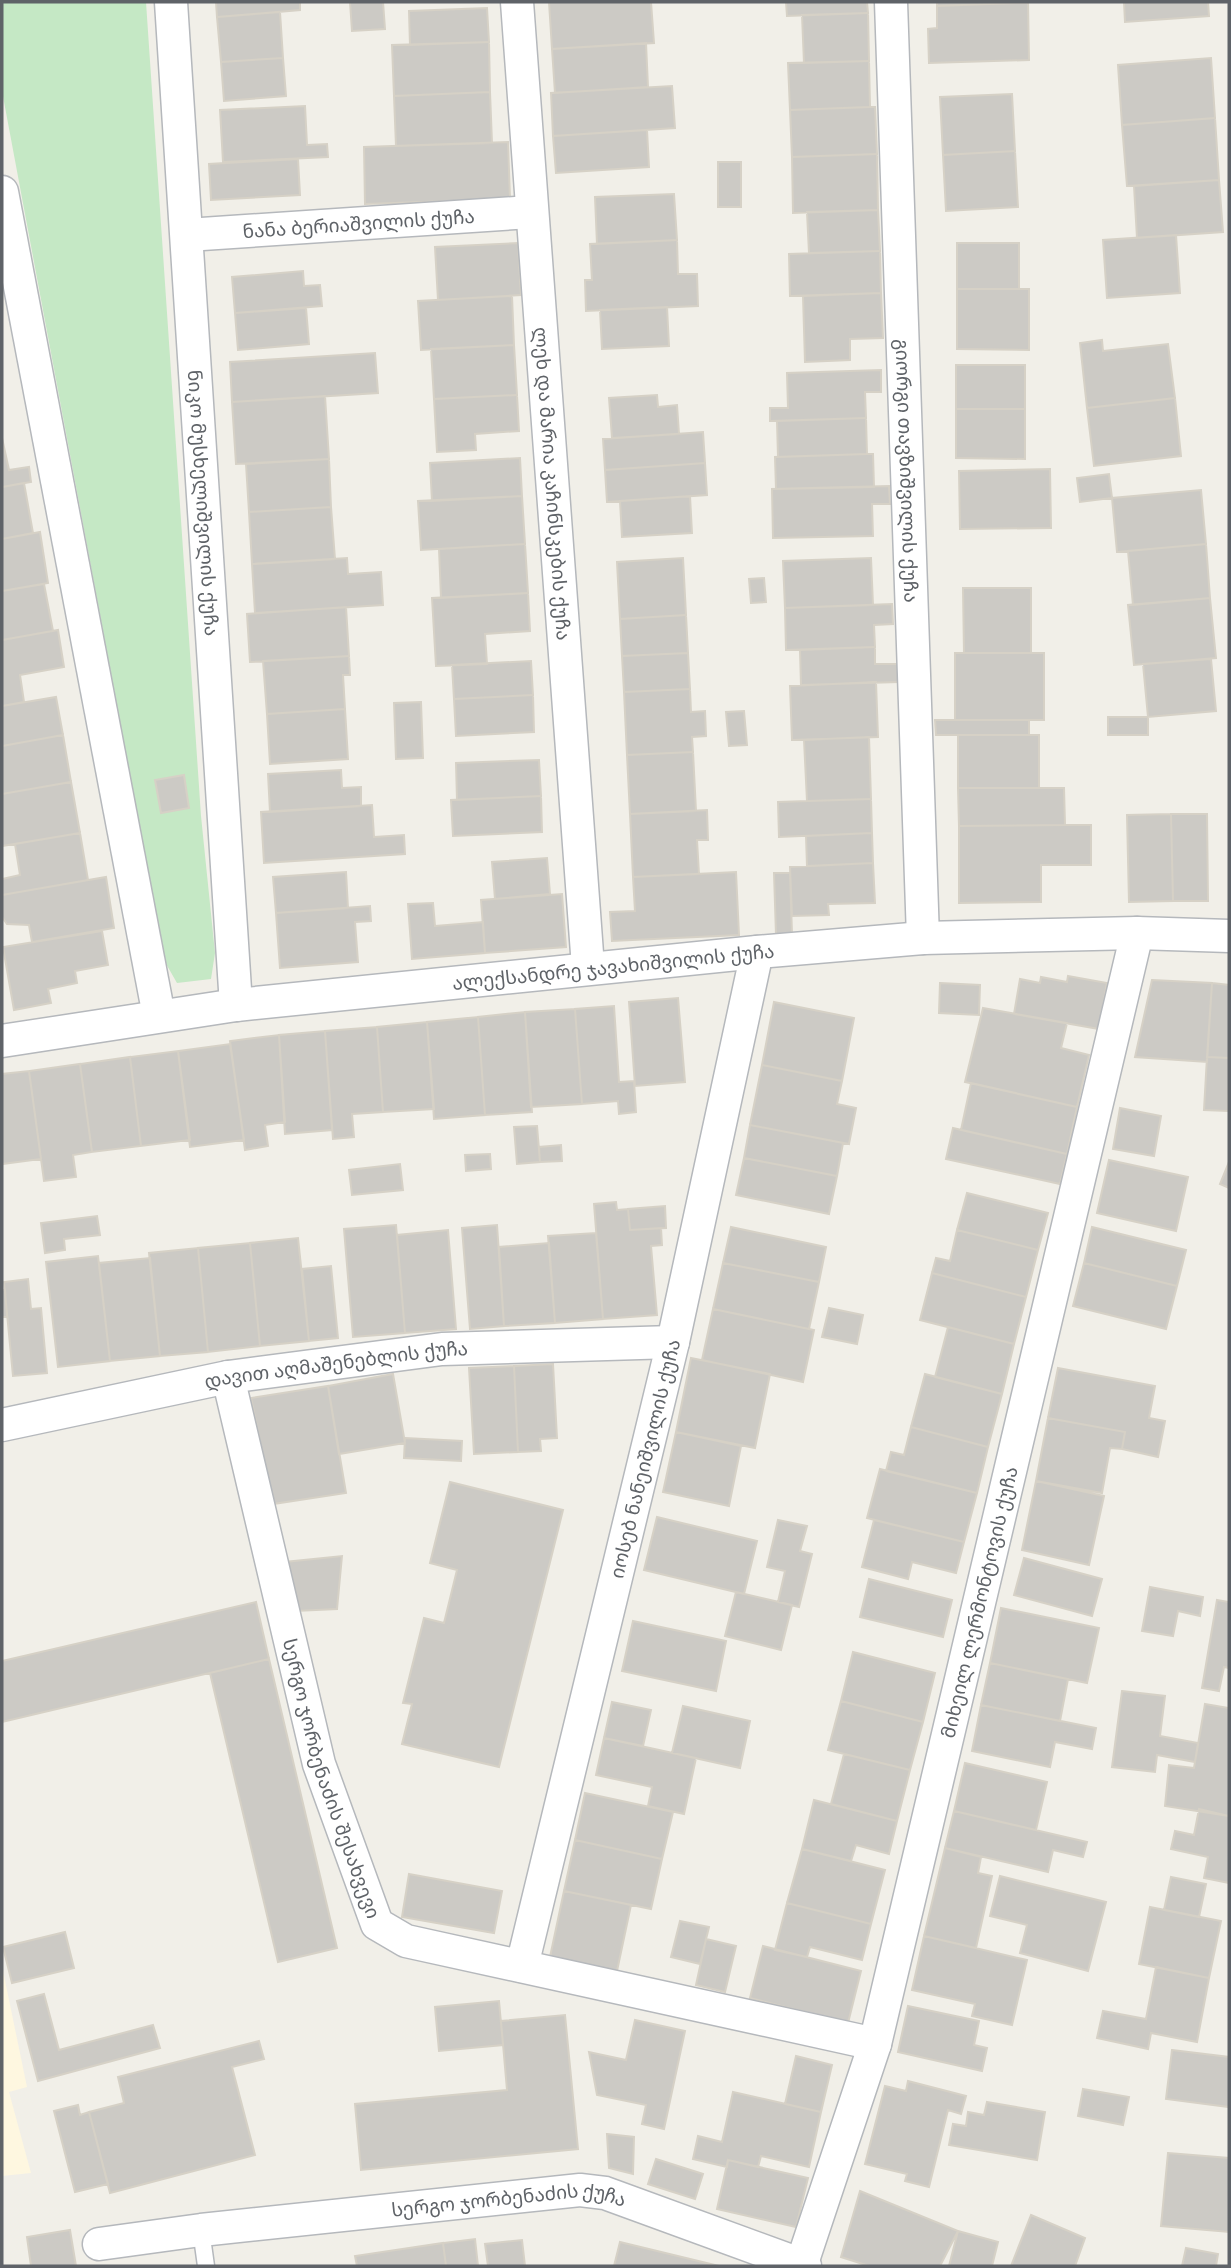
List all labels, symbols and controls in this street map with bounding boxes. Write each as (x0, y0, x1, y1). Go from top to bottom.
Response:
street label: ნანა ბერიაშვილის ქუჩა (242, 205, 476, 243)
street label: ლეხ და მარია კაჩინსკების ქუჩა (528, 326, 575, 641)
street label: გიორგი თავზიშვილის ქუჩა (891, 338, 923, 603)
street label: ნიკო მუსხელიშვილის ქუჩა (183, 369, 223, 637)
street label: ალექსანდრე ჯავახიშვილის ქუჩა (451, 940, 775, 995)
street label: დავით აღმაშენებლის ქუჩა (202, 1337, 468, 1395)
street label: იოსებ ნანეიშვილის ქუჩა (605, 1337, 685, 1581)
street label: მიხეილ ლერმონტოვის ქუჩა (937, 1464, 1023, 1740)
street label: სერგო ჯორბენაძის შესახვევი (278, 1636, 385, 1922)
street label: სერგო ჯორბენაძის ქუჩა (390, 2179, 630, 2222)

